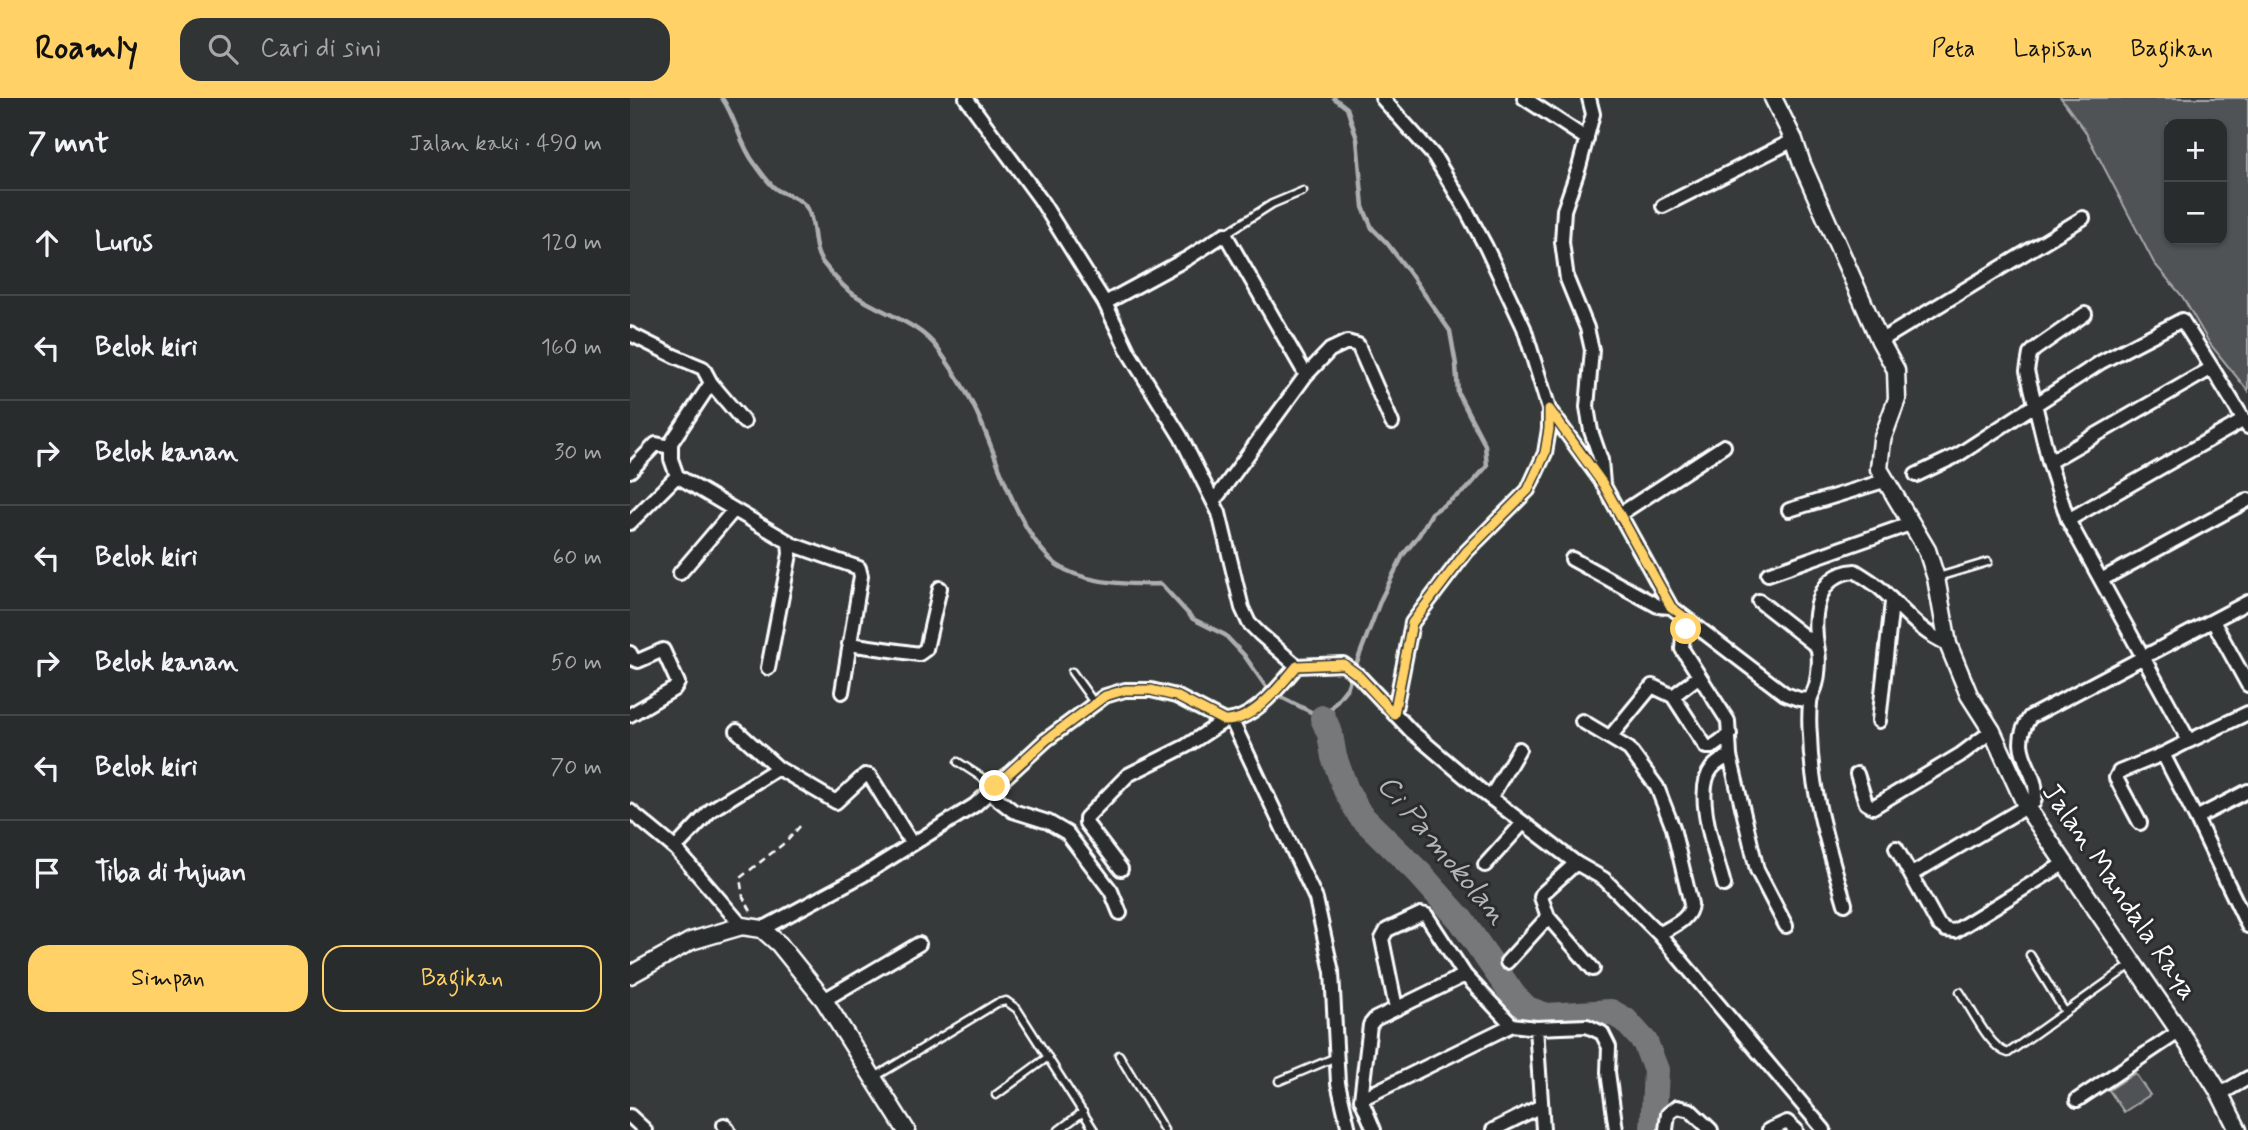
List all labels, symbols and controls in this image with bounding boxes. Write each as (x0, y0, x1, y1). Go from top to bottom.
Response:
search box (180, 18, 670, 81)
text: Roamly (35, 27, 138, 71)
icon: search (204, 30, 242, 68)
text: Cari di sini (260, 32, 381, 66)
text: Peta (1932, 34, 1975, 65)
text: Lapisan (2013, 34, 2092, 65)
text: Bagikan (2130, 34, 2213, 65)
map controls (2164, 119, 2227, 245)
button: + (2164, 119, 2227, 182)
text: 7 mnt (28, 124, 109, 163)
text: Jalan kaki · 490 m (409, 129, 602, 159)
button: − (2164, 182, 2227, 245)
icon: ahead (28, 224, 66, 262)
text: Lurus (95, 226, 153, 260)
text: 120 m (541, 228, 602, 258)
icon: left (28, 329, 66, 367)
text: Belok kiri (95, 331, 197, 365)
text: 160 m (541, 333, 602, 363)
icon: right (28, 434, 66, 472)
text: Belok kanan (95, 436, 238, 470)
text: 30 m (554, 438, 602, 468)
icon: left (28, 539, 66, 577)
text: Belok kiri (95, 541, 197, 575)
text: 60 m (553, 543, 602, 573)
route start (1670, 613, 1701, 644)
icon: right (28, 644, 66, 682)
text: Belok kanan (95, 646, 238, 680)
text: 50 m (551, 648, 602, 678)
icon: left (28, 749, 66, 787)
text: Belok kiri (95, 751, 197, 785)
text: 70 m (550, 753, 602, 783)
water label: Ci Pamokolan (1368, 767, 1517, 934)
route end (979, 770, 1010, 801)
street label: Jalan Mandala Raya (2032, 776, 2206, 1008)
icon: arrive (28, 854, 66, 892)
text: Tiba di tujuan (95, 856, 246, 890)
button: Simpan (28, 945, 308, 1012)
button: Bagikan (322, 945, 602, 1012)

